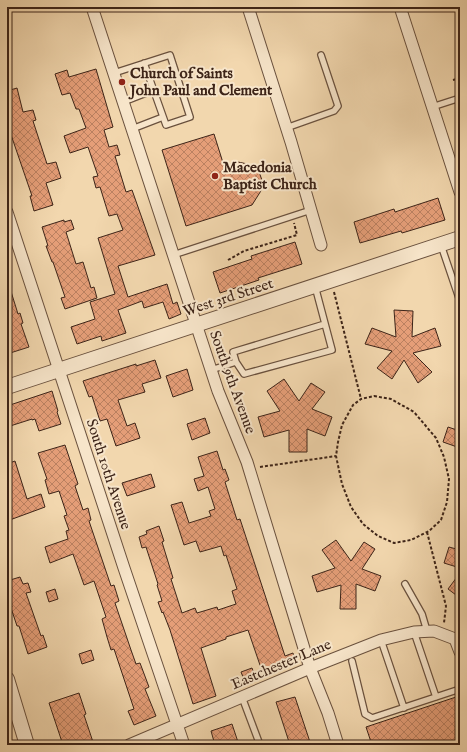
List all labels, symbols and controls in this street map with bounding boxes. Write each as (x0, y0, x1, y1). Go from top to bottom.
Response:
place label: Church of Saints John Paul and Clement (128, 64, 273, 100)
marker: Church of Saints John Paul and Clement (117, 77, 127, 87)
place label: Macedonia Baptist Church (223, 158, 318, 194)
marker: Macedonia Baptist Church (210, 171, 220, 181)
street label: West 3rd Street (181, 274, 276, 321)
street label: South 9th Avenue (205, 328, 260, 437)
street label: South 10th Avenue (82, 417, 135, 532)
street label: Eastchester Lane (228, 635, 334, 694)

